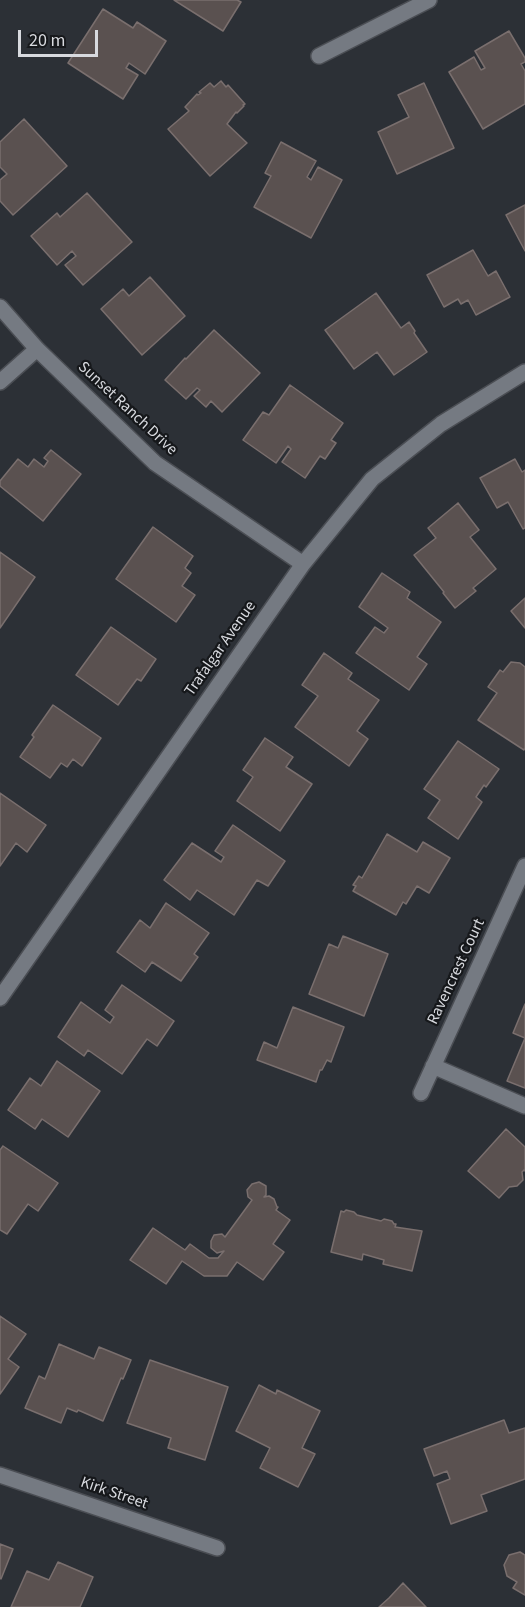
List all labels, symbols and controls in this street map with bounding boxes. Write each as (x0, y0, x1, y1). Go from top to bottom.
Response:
scale bar (21, 18, 100, 56)
text: 20 m (29, 28, 65, 53)
street label: Sunset Ranch Drive (73, 358, 181, 460)
street label: Trafalgar Avenue (181, 598, 261, 700)
street label: Ravencrest Court (424, 916, 490, 1028)
street label: Kirk Street (78, 1474, 150, 1514)

